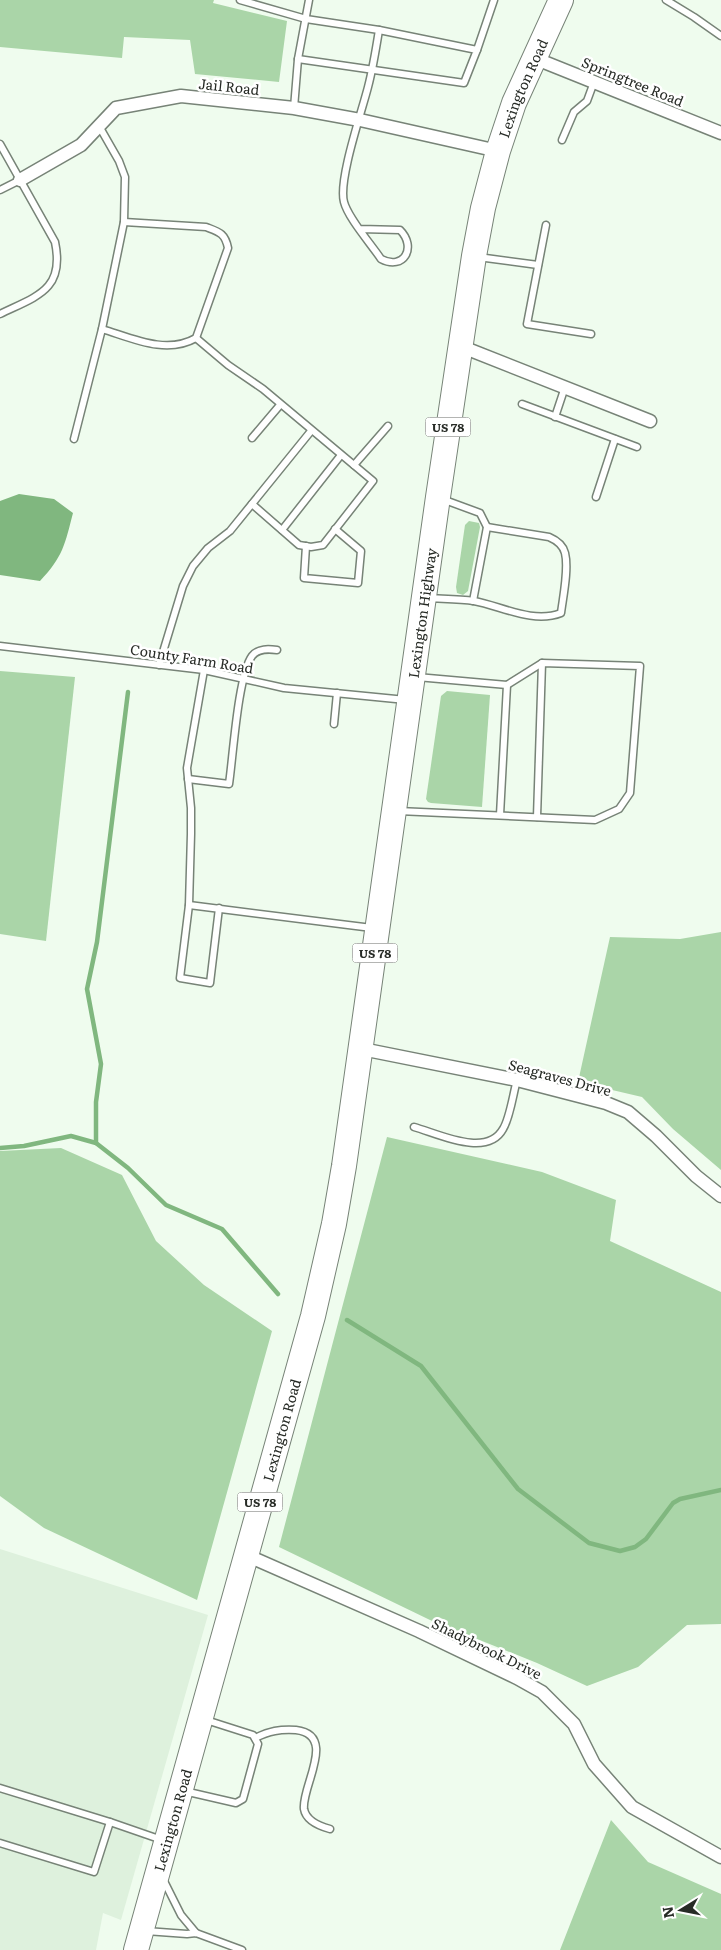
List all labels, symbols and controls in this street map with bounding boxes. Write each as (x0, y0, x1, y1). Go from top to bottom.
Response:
street label: Lexington Road (493, 35, 552, 140)
street label: Springtree Road (579, 51, 687, 111)
street label: Jail Road (198, 73, 261, 99)
road number: US 78 (426, 418, 470, 437)
street label: Lexington Highway (403, 546, 441, 679)
street label: County Farm Road (129, 638, 255, 678)
road number: US 78 (352, 944, 398, 962)
street label: Seagraves Drive (506, 1054, 614, 1100)
street label: Lexington Road (257, 1376, 305, 1483)
road number: US 78 (238, 1492, 282, 1511)
street label: Shadybrook Drive (429, 1613, 545, 1683)
street label: Lexington Road (148, 1766, 196, 1874)
north arrow (656, 1885, 706, 1935)
text: N (656, 1905, 678, 1920)

